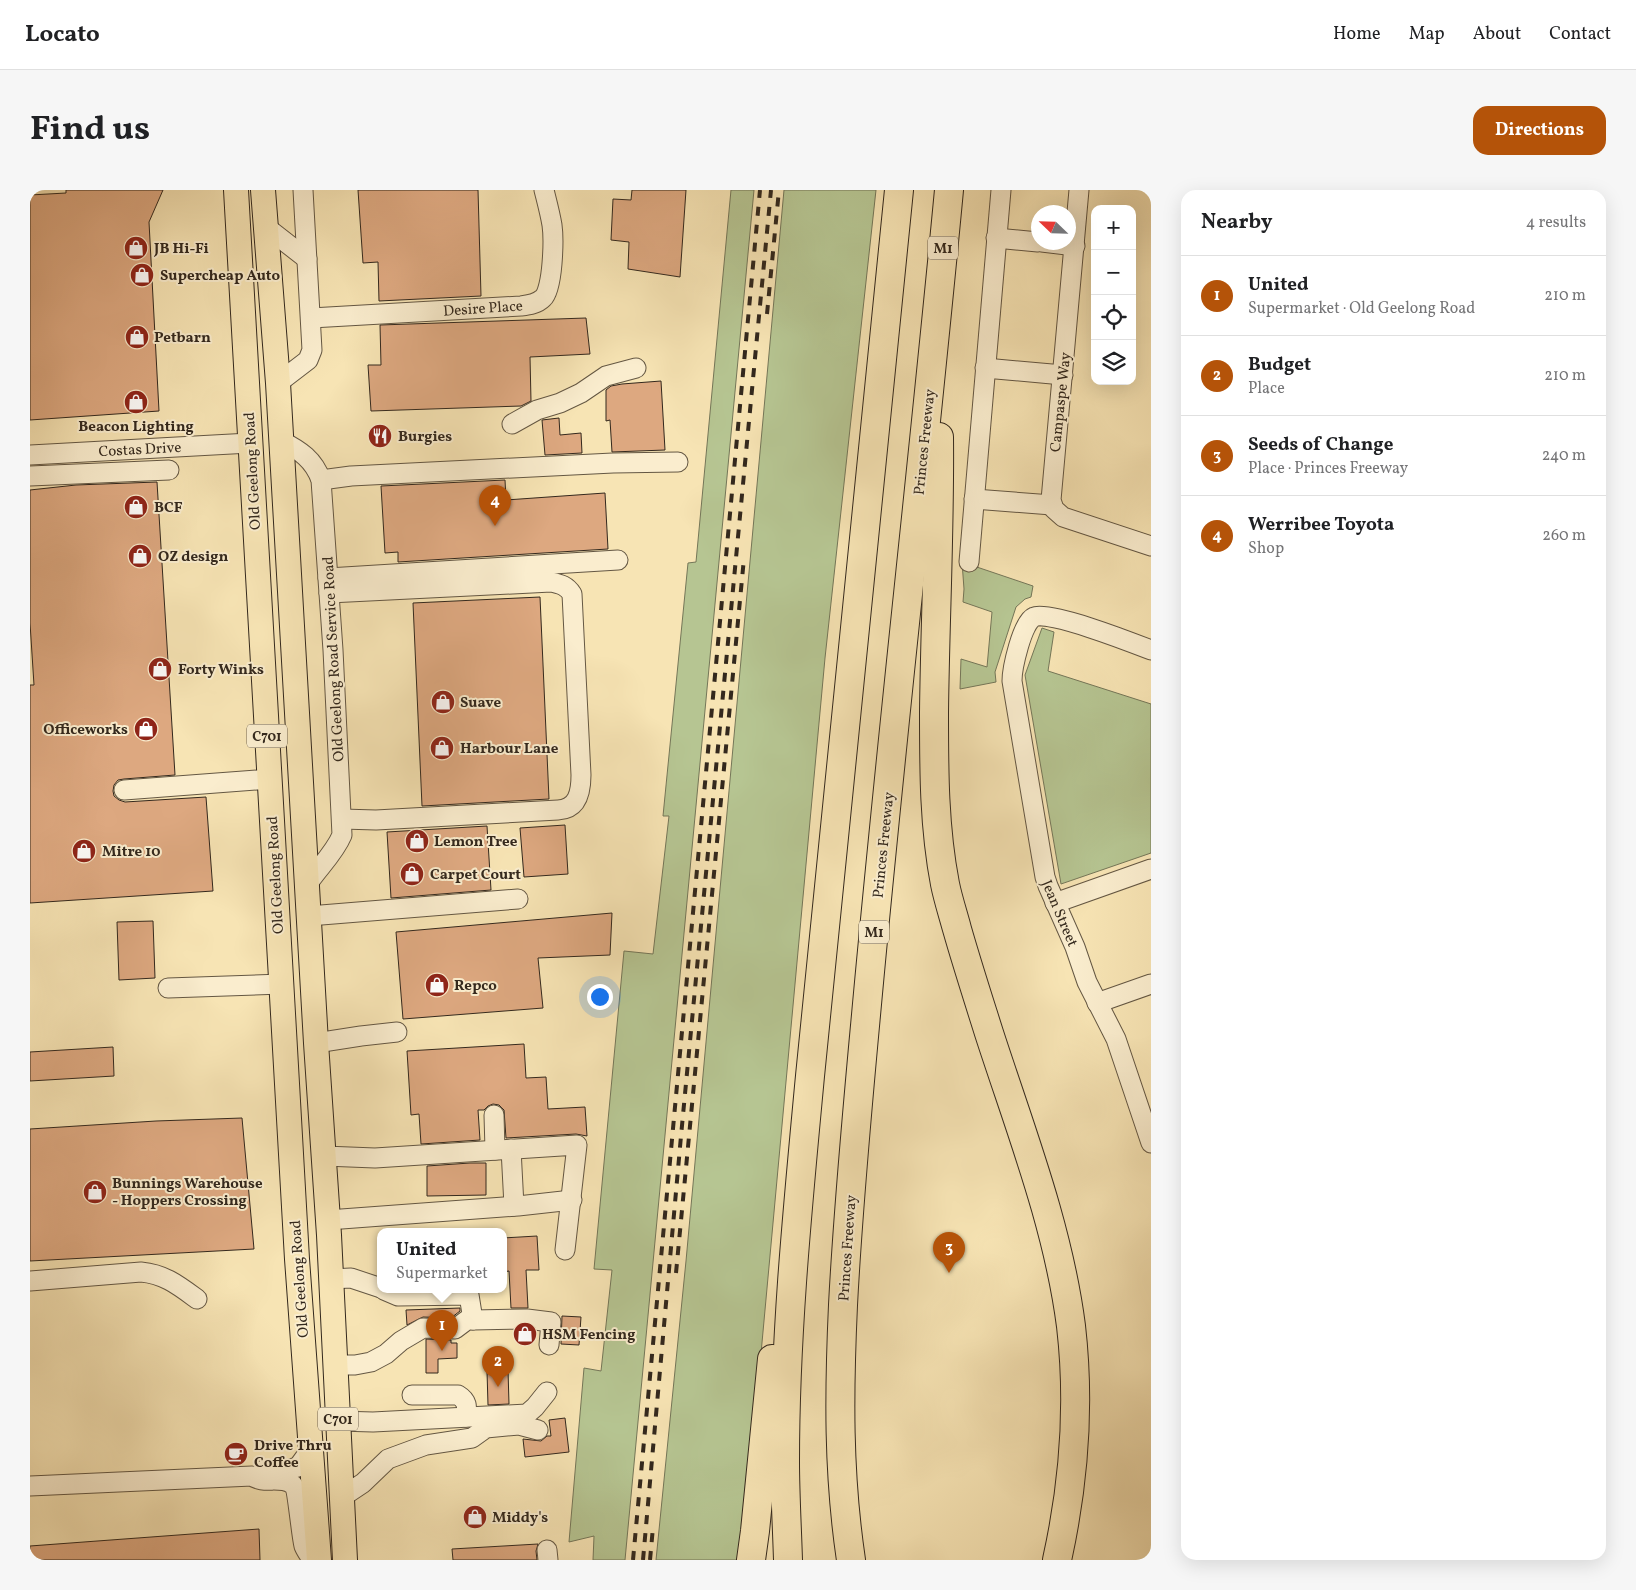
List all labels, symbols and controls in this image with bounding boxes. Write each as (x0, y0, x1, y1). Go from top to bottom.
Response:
text: Locato (25, 18, 100, 52)
text: Home (1333, 22, 1381, 47)
text: Map (1409, 22, 1445, 47)
text: About (1473, 22, 1521, 47)
text: Contact (1549, 22, 1611, 47)
text: Find us (30, 106, 150, 154)
button: Directions (1473, 106, 1606, 155)
north arrow (1031, 205, 1076, 250)
map controls (1091, 205, 1136, 385)
button: + (1091, 205, 1136, 250)
text: Nearby (1201, 208, 1272, 237)
text: 4 results (1526, 212, 1586, 234)
shop icon: JB Hi-Fi (123, 235, 149, 261)
road number: M1 (928, 236, 958, 260)
place label: JB Hi-Fi (153, 239, 209, 260)
button: − (1091, 250, 1136, 295)
shop icon: Supercheap Auto (129, 262, 155, 288)
place label: Supercheap Auto (160, 266, 280, 287)
text: United (1248, 272, 1309, 298)
text: 1 (1214, 285, 1220, 307)
text: 210 m (1544, 285, 1586, 307)
button: locate (1091, 295, 1136, 340)
street label: Desire Place (443, 296, 524, 323)
text: Supermarket · Old Geelong Road (1248, 298, 1475, 320)
shop icon: Petbarn (124, 324, 150, 350)
place label: Petbarn (154, 328, 211, 349)
button: layers (1091, 340, 1136, 385)
street label: Campaspe Way (1046, 351, 1077, 453)
text: Budget (1248, 352, 1311, 378)
text: 2 (1213, 365, 1221, 387)
text: 210 m (1544, 365, 1586, 387)
text: Place (1248, 378, 1285, 400)
street label: Princes Freeway (909, 388, 942, 496)
shop icon: Beacon Lighting (123, 389, 149, 415)
street label: Old Geelong Road (240, 411, 267, 530)
place label: Beacon Lighting (78, 417, 194, 438)
restaurant icon: Burgies (367, 423, 393, 449)
place label: Burgies (398, 427, 452, 448)
text: Seeds of Change (1248, 432, 1393, 458)
street label: Costas Drive (98, 438, 182, 463)
text: 3 (1213, 445, 1221, 467)
text: 240 m (1542, 445, 1586, 467)
text: Place · Princes Freeway (1248, 458, 1408, 480)
pin: 4 (479, 485, 511, 526)
shop icon: BCF (123, 494, 149, 520)
place label: BCF (154, 498, 183, 519)
text: Werribee Toyota (1248, 512, 1394, 538)
text: 4 (1212, 525, 1222, 547)
text: 260 m (1542, 525, 1586, 547)
text: Shop (1248, 538, 1284, 560)
shop icon: OZ design (127, 543, 153, 569)
place label: OZ design (158, 547, 228, 568)
street label: Old Geelong Road Service Road (319, 556, 350, 762)
shop icon: Forty Winks (147, 656, 173, 682)
place label: Forty Winks (178, 660, 264, 681)
shop icon: Suave (430, 689, 456, 715)
place label: Suave (460, 693, 501, 714)
shop icon: Officeworks (133, 716, 159, 742)
place label: Officeworks (43, 720, 128, 741)
road number: C701 (247, 724, 287, 748)
shop icon: Harbour Lane (429, 735, 455, 761)
place label: Harbour Lane (460, 739, 559, 760)
street label: Princes Freeway (868, 791, 901, 899)
street label: Old Geelong Road (263, 815, 290, 934)
shop icon: Lemon Tree (404, 828, 430, 854)
place label: Lemon Tree (434, 832, 518, 853)
shop icon: Mitre 10 (71, 838, 97, 864)
place label: Mitre 10 (102, 842, 161, 863)
shop icon: Carpet Court (399, 861, 425, 887)
place label: Carpet Court (430, 865, 521, 886)
street label: Jean Street (1035, 877, 1082, 950)
road number: M1 (859, 920, 889, 944)
shop icon: Repco (424, 972, 450, 998)
place label: Repco (454, 976, 497, 997)
your location (587, 984, 613, 1010)
place label: Bunnings Warehouse - Hoppers Crossing (112, 1174, 263, 1212)
shop icon: Bunnings Warehouse - Hoppers Crossing (82, 1179, 108, 1205)
street label: Princes Freeway (834, 1194, 863, 1302)
street label: Old Geelong Road (286, 1219, 315, 1339)
popup (377, 1228, 507, 1293)
pin: 3 (933, 1232, 965, 1273)
text: United (396, 1237, 457, 1263)
text: Supermarket (396, 1263, 488, 1285)
pin: 1 (426, 1310, 458, 1351)
shop icon: HSM Fencing (512, 1321, 538, 1347)
place label: HSM Fencing (542, 1325, 635, 1346)
pin: 2 (482, 1346, 514, 1387)
road number: C701 (318, 1408, 358, 1430)
place label: Drive Thru Coffee (254, 1436, 332, 1474)
cafe icon: Drive Thru Coffee (223, 1441, 249, 1467)
shop icon: Middy's (462, 1504, 488, 1530)
place label: Middy's (492, 1508, 548, 1529)

